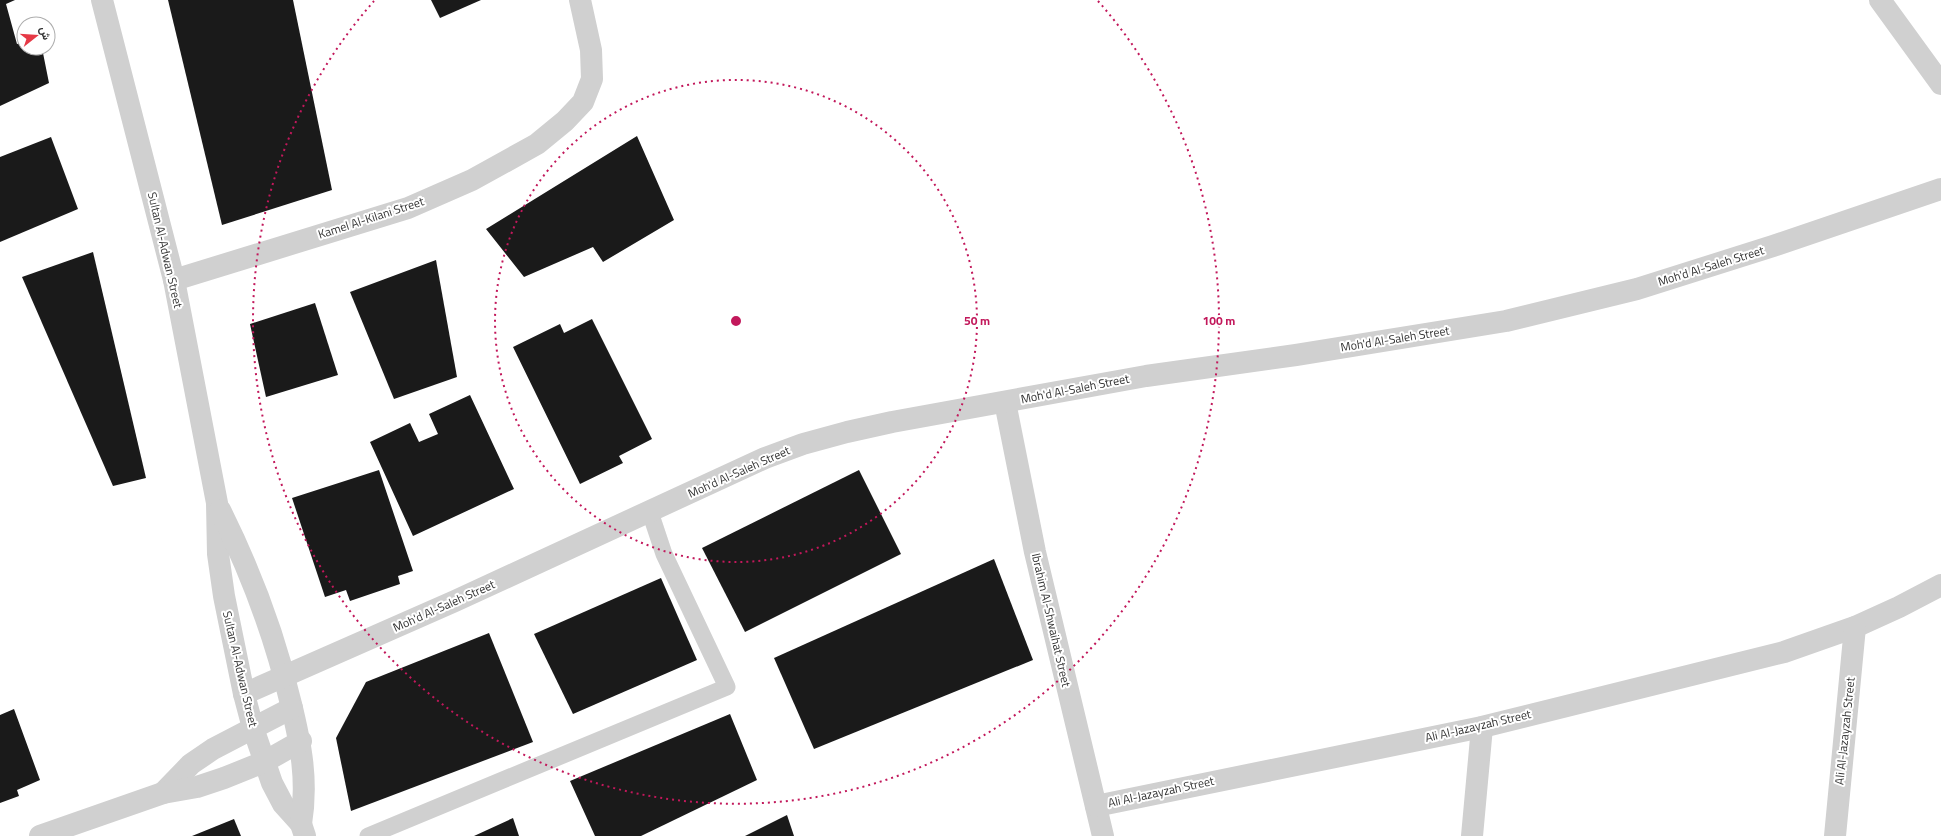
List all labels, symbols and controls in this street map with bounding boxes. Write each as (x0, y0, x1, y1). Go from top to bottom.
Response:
north arrow (16, 16, 56, 56)
text: ش (36, 24, 55, 42)
street label: Sultan Al-Adwan Street (143, 190, 188, 311)
street label: Kamel Al-Kilani Street (315, 191, 427, 244)
street label: Moh'd Al-Saleh Street (1655, 240, 1767, 291)
text: 50 m (964, 311, 990, 330)
text: 100 m (1203, 311, 1235, 330)
centre of rings (729, 314, 743, 328)
street label: Moh'd Al-Saleh Street (1339, 320, 1452, 357)
street label: Moh'd Al-Saleh Street (1019, 369, 1132, 408)
street label: Moh'd Al-Saleh Street (685, 440, 794, 503)
street label: Ibrahim Al-Shwaihat Street (1027, 551, 1076, 689)
street label: Moh'd Al-Saleh Street (390, 574, 499, 637)
street label: Sultan Al-Adwan Street (218, 609, 263, 730)
street label: Ali Al-Jazayzah Street (1829, 675, 1860, 786)
street label: Ali Al-Jazayzah Street (1423, 704, 1534, 747)
street label: Ali Al-Jazayzah Street (1106, 771, 1217, 812)

